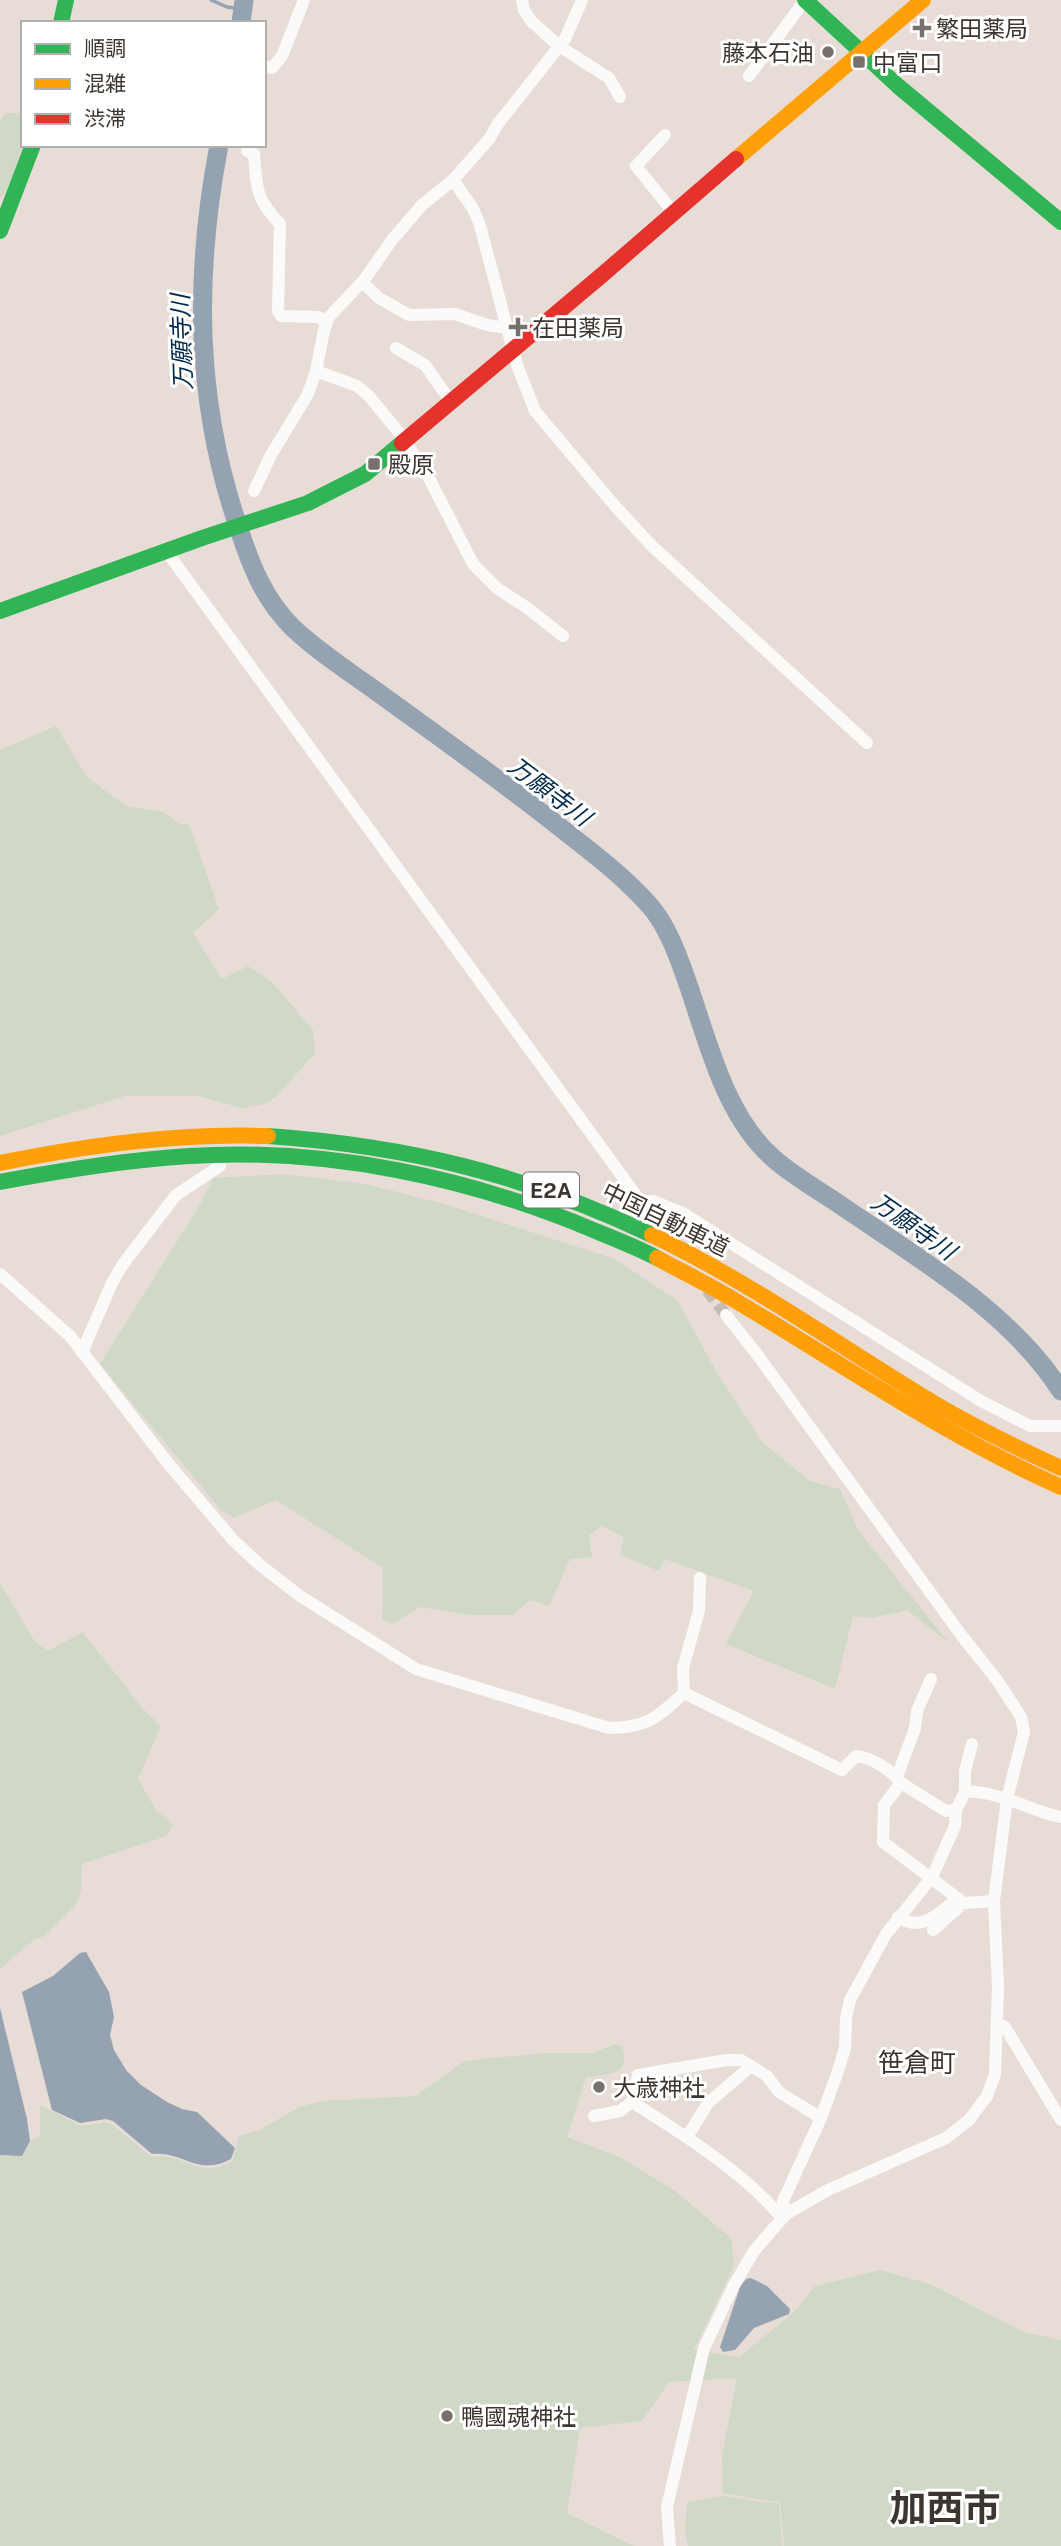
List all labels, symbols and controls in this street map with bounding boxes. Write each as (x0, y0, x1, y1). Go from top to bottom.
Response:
place label: 繁田薬局 (936, 15, 1028, 42)
marker: 繁田薬局 (914, 20, 930, 36)
legend (21, 21, 266, 147)
text: 順調 (84, 36, 126, 61)
place label: 藤本石油 (722, 39, 814, 66)
marker: 藤本石油 (820, 44, 836, 60)
place label: 中富口 (873, 49, 942, 76)
marker: 中富口 (851, 54, 867, 70)
text: 混雑 (84, 71, 126, 96)
text: 渋滞 (84, 106, 126, 131)
water label: 万願寺川 (165, 291, 197, 390)
place label: 在田薬局 (532, 314, 624, 341)
marker: 在田薬局 (510, 319, 526, 335)
place label: 殿原 (388, 451, 434, 478)
marker: 殿原 (366, 456, 382, 472)
water label: 万願寺川 (503, 751, 599, 833)
road number: E2A (523, 1172, 579, 1208)
street label: 中国自動車道 (598, 1177, 734, 1261)
water label: 万願寺川 (867, 1187, 964, 1267)
district label: 笹倉町 (878, 2047, 956, 2078)
place label: 大歳神社 (613, 2074, 705, 2101)
marker: 大歳神社 (591, 2079, 607, 2095)
place label: 鴨國魂神社 (461, 2403, 576, 2430)
marker: 鴨國魂神社 (439, 2408, 455, 2424)
district label: 加西市 (890, 2486, 1001, 2529)

